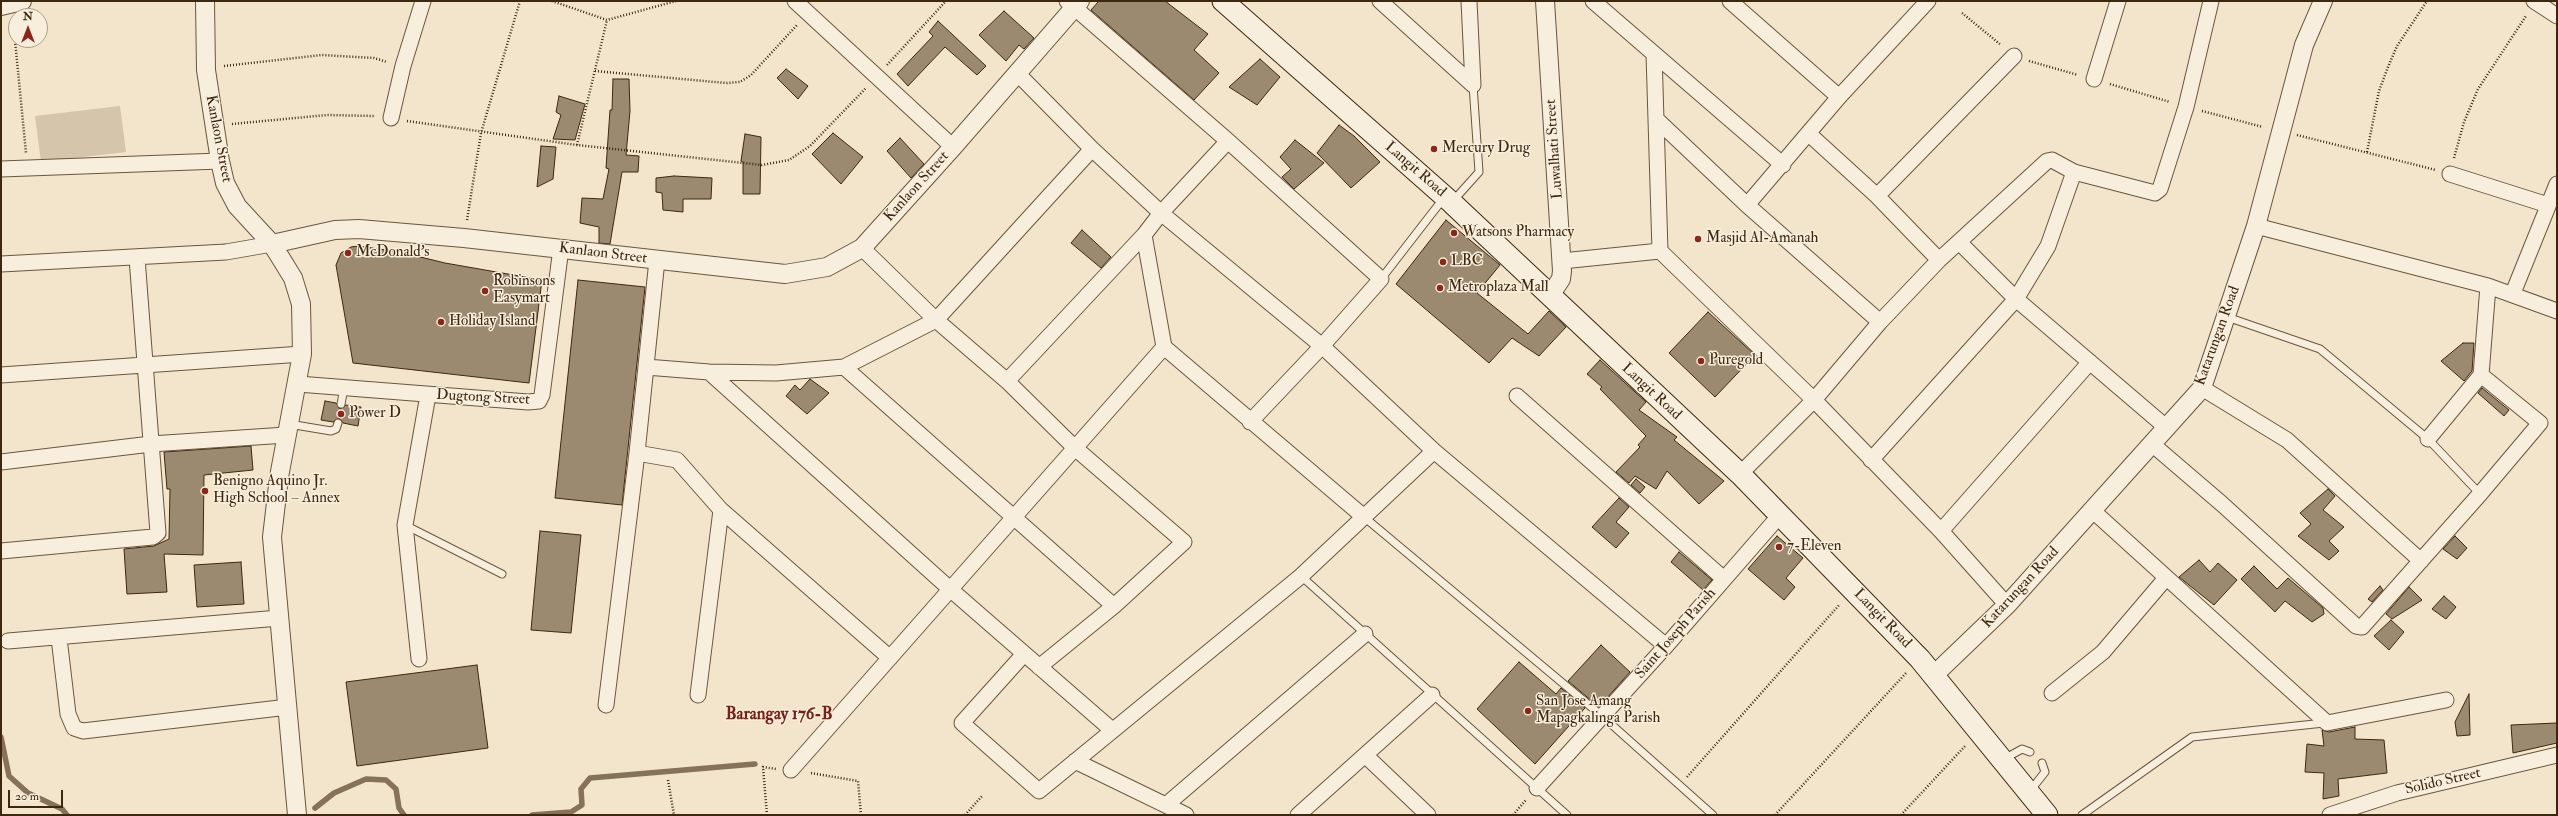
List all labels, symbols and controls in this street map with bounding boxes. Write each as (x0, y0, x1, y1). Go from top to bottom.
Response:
north arrow (8, 8, 48, 48)
text: N (23, 10, 33, 23)
street label: Kanlaon Street (201, 94, 235, 184)
street label: Luwalhati Street (1543, 99, 1567, 199)
street label: Langit Road (1381, 138, 1449, 202)
place label: Mercury Drug (1442, 140, 1530, 158)
marker: Mercury Drug (1429, 144, 1439, 154)
street label: Kanlaon Street (881, 148, 953, 226)
place label: Watsons Pharmacy (1462, 224, 1574, 242)
marker: Watsons Pharmacy (1449, 228, 1459, 238)
place label: Masjid Al-Amanah (1706, 230, 1818, 248)
marker: Masjid Al-Amanah (1693, 234, 1703, 244)
street label: Kanlaon Street (558, 240, 648, 268)
place label: McDonald's (356, 244, 429, 262)
marker: McDonald's (343, 248, 353, 258)
place label: LBC (1451, 253, 1483, 271)
marker: LBC (1438, 257, 1448, 267)
place label: Robinsons Easymart (493, 273, 555, 308)
place label: Metroplaza Mall (1448, 279, 1549, 297)
marker: Metroplaza Mall (1435, 283, 1445, 293)
street label: Katarungan Road (2192, 284, 2244, 388)
marker: Robinsons Easymart (480, 286, 490, 296)
place label: Holiday Island (449, 313, 535, 331)
marker: Holiday Island (436, 317, 446, 327)
place label: Puregold (1709, 352, 1763, 370)
marker: Puregold (1696, 356, 1706, 366)
street label: Langit Road (1617, 360, 1685, 424)
street label: Dugtong Street (436, 387, 530, 409)
place label: Power D (349, 405, 401, 423)
marker: Power D (336, 409, 346, 419)
place label: Benigno Aquino Jr. High School – Annex (213, 473, 340, 508)
marker: Benigno Aquino Jr. High School – Annex (200, 486, 210, 496)
place label: 7-Eleven (1787, 538, 1841, 556)
marker: 7-Eleven (1774, 542, 1784, 552)
street label: Katarungan Road (1979, 544, 2063, 632)
street label: Saint Joseph Parish (1632, 585, 1720, 683)
street label: Langit Road (1849, 586, 1915, 652)
place label: San Jose Amang Mapagkalinga Parish (1536, 693, 1660, 728)
district label: Barangay 176-B (725, 705, 833, 725)
marker: San Jose Amang Mapagkalinga Parish (1523, 706, 1533, 716)
street label: Solido Street (2403, 765, 2483, 799)
scale bar (10, 782, 65, 808)
text: 20 m (15, 789, 39, 804)

